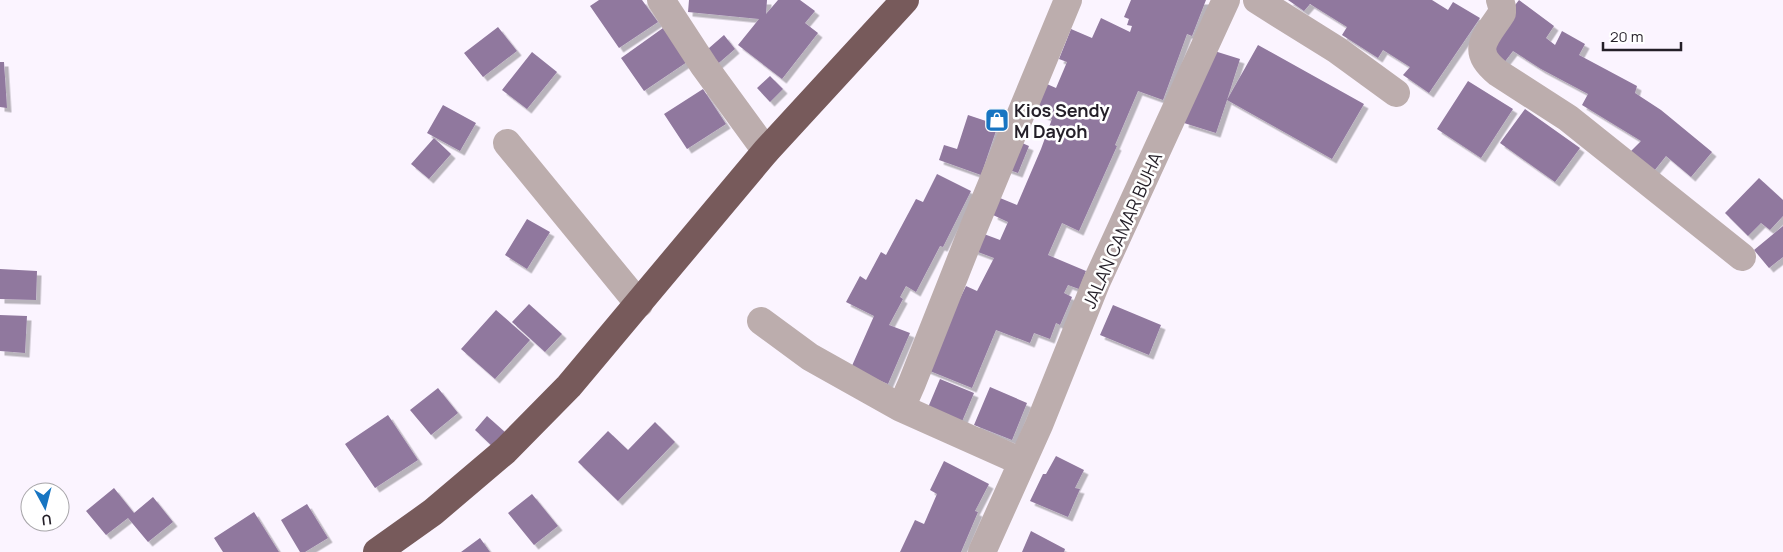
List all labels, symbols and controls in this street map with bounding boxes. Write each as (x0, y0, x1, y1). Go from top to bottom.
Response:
scale bar (1603, 20, 1680, 52)
text: 20 m (1610, 26, 1643, 47)
place label: Kios Sendy M Dayoh (1014, 98, 1110, 143)
shop icon: Kios Sendy M Dayoh (984, 107, 1010, 133)
street label: JALAN CAMAR BUHA (1077, 148, 1168, 312)
north arrow (20, 482, 70, 532)
text: U (40, 510, 53, 530)

